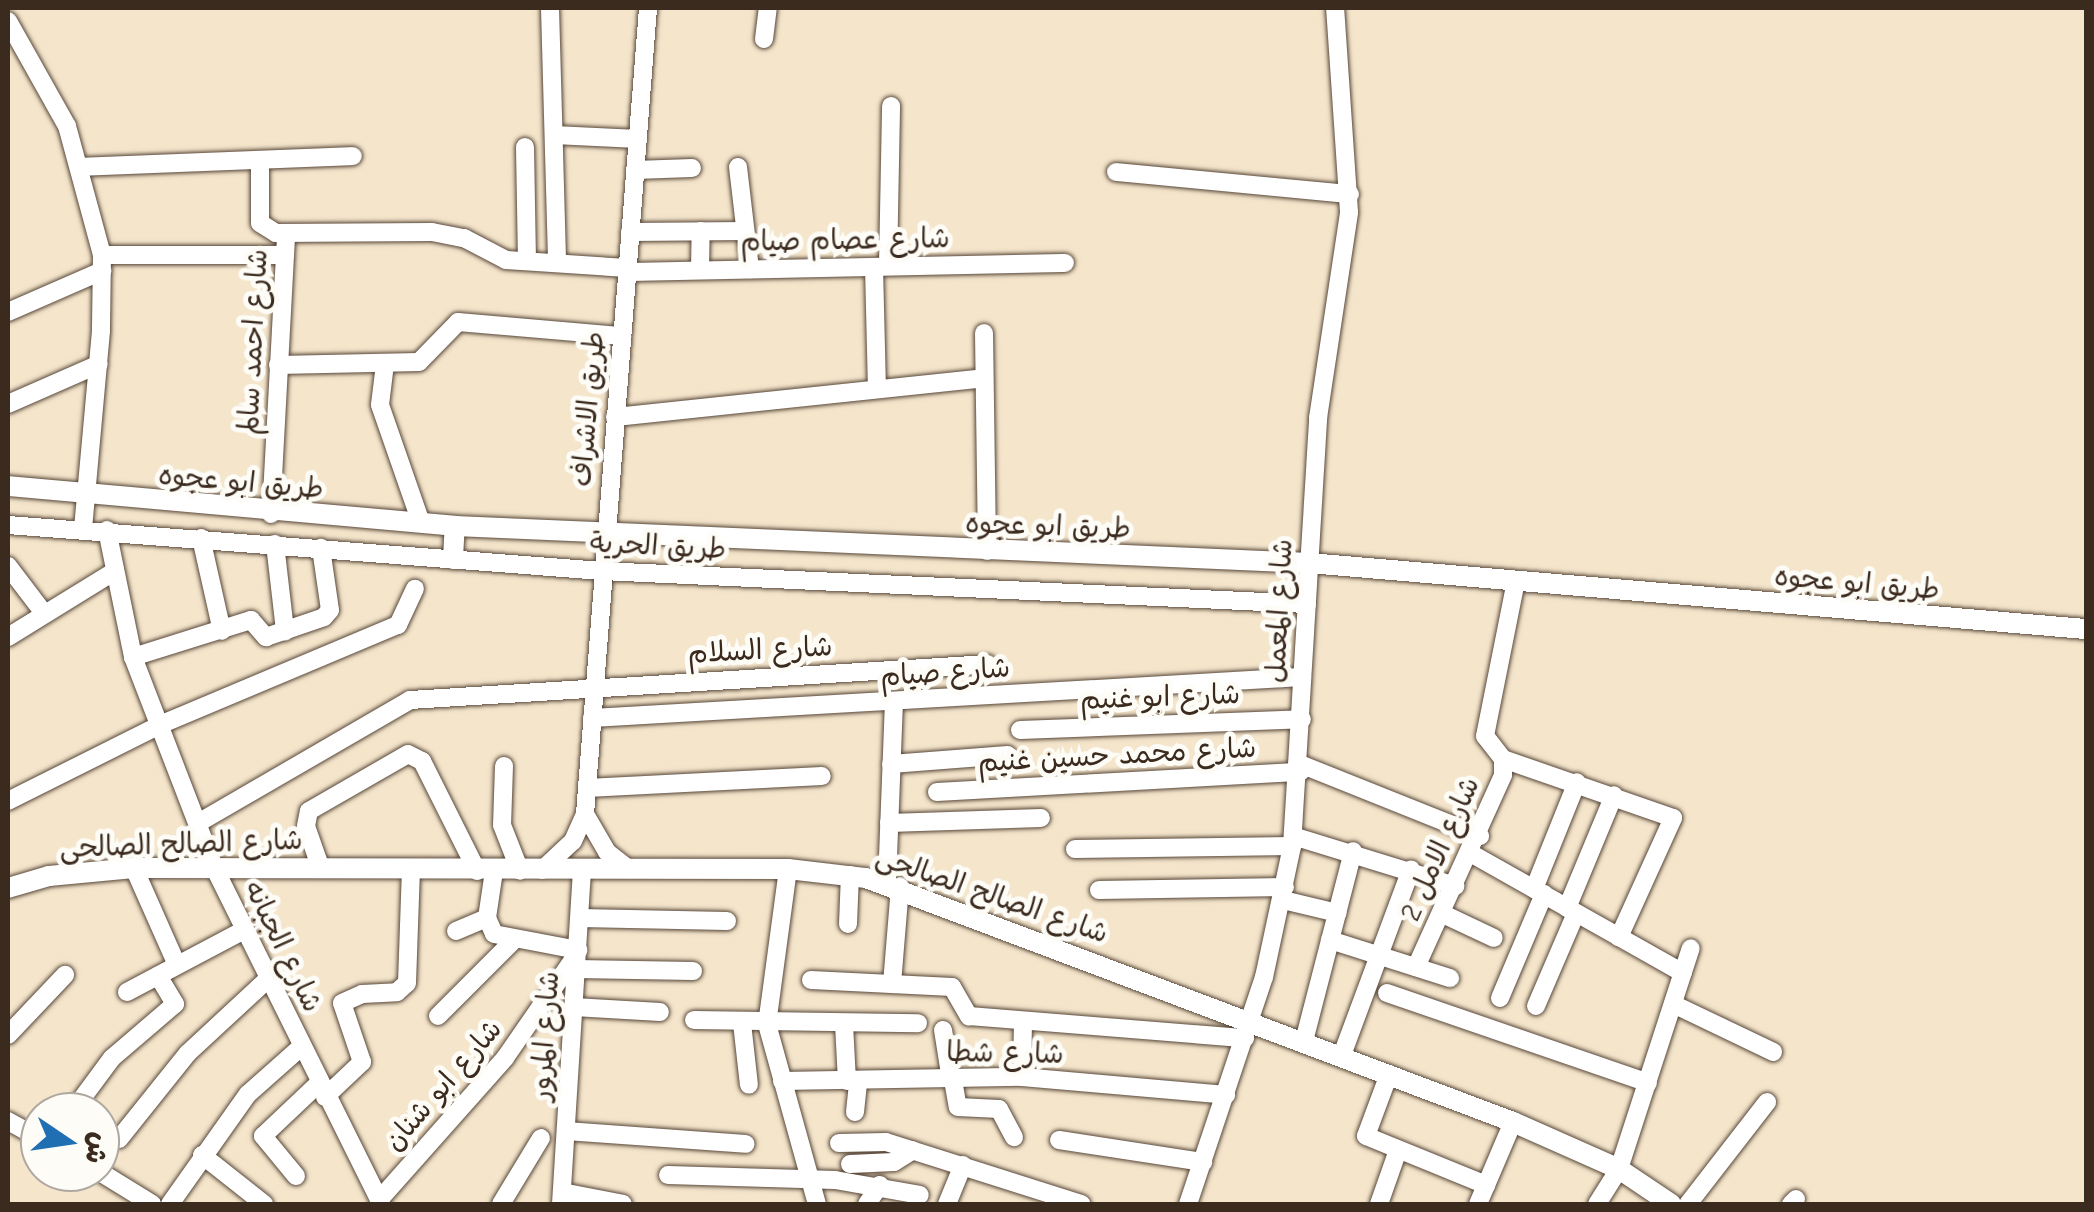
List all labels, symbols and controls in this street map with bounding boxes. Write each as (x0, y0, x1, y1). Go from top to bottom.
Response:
street label: شارع عصام صيام (740, 221, 950, 259)
street label: شارع احمد سالم (231, 248, 275, 436)
street label: طريق الاشراف (564, 330, 612, 488)
street label: طريق ابو عجوه (157, 458, 325, 506)
street label: طريق ابو عجوه (965, 506, 1131, 546)
street label: طريق الحرية (589, 526, 727, 566)
street label: شارع المعمل (1258, 538, 1300, 684)
street label: طريق ابو عجوه (1773, 559, 1941, 607)
street label: شارع السلام (687, 629, 833, 671)
street label: شارع صيام (879, 651, 1011, 693)
street label: شارع ابو غنيم (1079, 677, 1241, 717)
street label: شارع محمد حسين غنيم (977, 731, 1257, 779)
street label: شارع الامل 2 (1393, 772, 1487, 926)
street label: شارع الصالح الصالحى (59, 823, 303, 865)
street label: شارع الصالح الصالحى (872, 840, 1112, 950)
street label: شارع الجبانه (237, 874, 329, 1018)
street label: شارع المرور (524, 970, 566, 1102)
street label: شارع ابو شنان (377, 1013, 509, 1157)
street label: شارع شطا (946, 1035, 1064, 1071)
north arrow (20, 1092, 120, 1192)
text: ش (78, 1130, 116, 1167)

